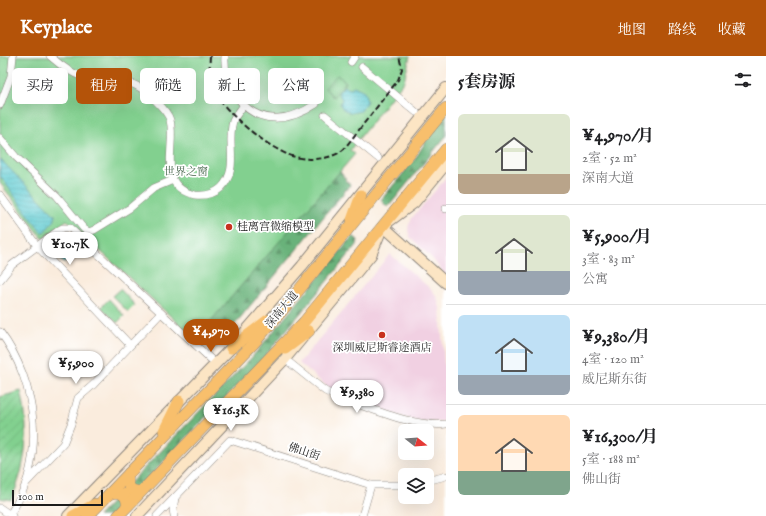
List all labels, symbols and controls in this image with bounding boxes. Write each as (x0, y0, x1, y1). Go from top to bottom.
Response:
text: Keyplace (20, 16, 92, 40)
text: 地图 (618, 21, 646, 39)
text: 路线 (668, 21, 696, 39)
text: 收藏 (718, 21, 746, 39)
chip: 买房 (12, 68, 68, 104)
chip: 租房 (76, 68, 132, 104)
chip: 筛选 (140, 68, 196, 104)
chip: 新上 (204, 68, 260, 104)
chip: 公寓 (268, 68, 324, 104)
icon: filters (732, 69, 754, 91)
text: 5套房源 (458, 72, 515, 93)
text: ¥4,970/月 (582, 126, 654, 147)
icon: home (490, 130, 538, 178)
text: 2室 · 52 m² (582, 150, 637, 167)
park label: 世界之窗 (164, 165, 208, 179)
text: 深南大道 (582, 170, 634, 187)
place label: 桂离宫微缩模型 (237, 220, 314, 234)
marker: 桂离宫微缩模型 (224, 222, 234, 232)
text: ¥5,900/月 (582, 227, 652, 248)
icon: home (490, 231, 538, 279)
pin: ¥10.7K (37, 232, 103, 266)
text: ¥10.7K (51, 236, 89, 253)
text: 3室 · 83 m² (582, 251, 635, 268)
text: 公寓 (582, 271, 608, 288)
street label: 深南大道 (262, 289, 302, 331)
pin: ¥4,970 (178, 319, 244, 353)
text: ¥4,970 (192, 323, 230, 340)
text: ¥9,380/月 (582, 327, 651, 348)
marker: 深圳威尼斯睿途酒店 (377, 330, 387, 340)
icon: home (490, 331, 538, 379)
place label: 深圳威尼斯睿途酒店 (333, 341, 432, 355)
pin: ¥5,900 (43, 351, 109, 385)
text: 4室 · 120 m² (582, 351, 644, 368)
text: ¥5,900 (58, 355, 94, 372)
text: 威尼斯东街 (582, 371, 647, 388)
pin: ¥9,380 (324, 380, 390, 414)
text: ¥9,380 (340, 384, 374, 401)
pin: ¥16.3K (198, 398, 264, 432)
text: ¥16.3K (213, 402, 249, 419)
north arrow (398, 424, 434, 460)
map controls (398, 424, 434, 504)
text: ¥16,300/月 (582, 427, 658, 448)
icon: home (490, 431, 538, 479)
street label: 佛山街 (286, 440, 322, 464)
text: 5室 · 188 m² (582, 451, 640, 468)
button: layers (398, 468, 434, 504)
text: 佛山街 (582, 471, 621, 488)
scale bar (12, 488, 103, 507)
text: 100 m (18, 490, 44, 504)

